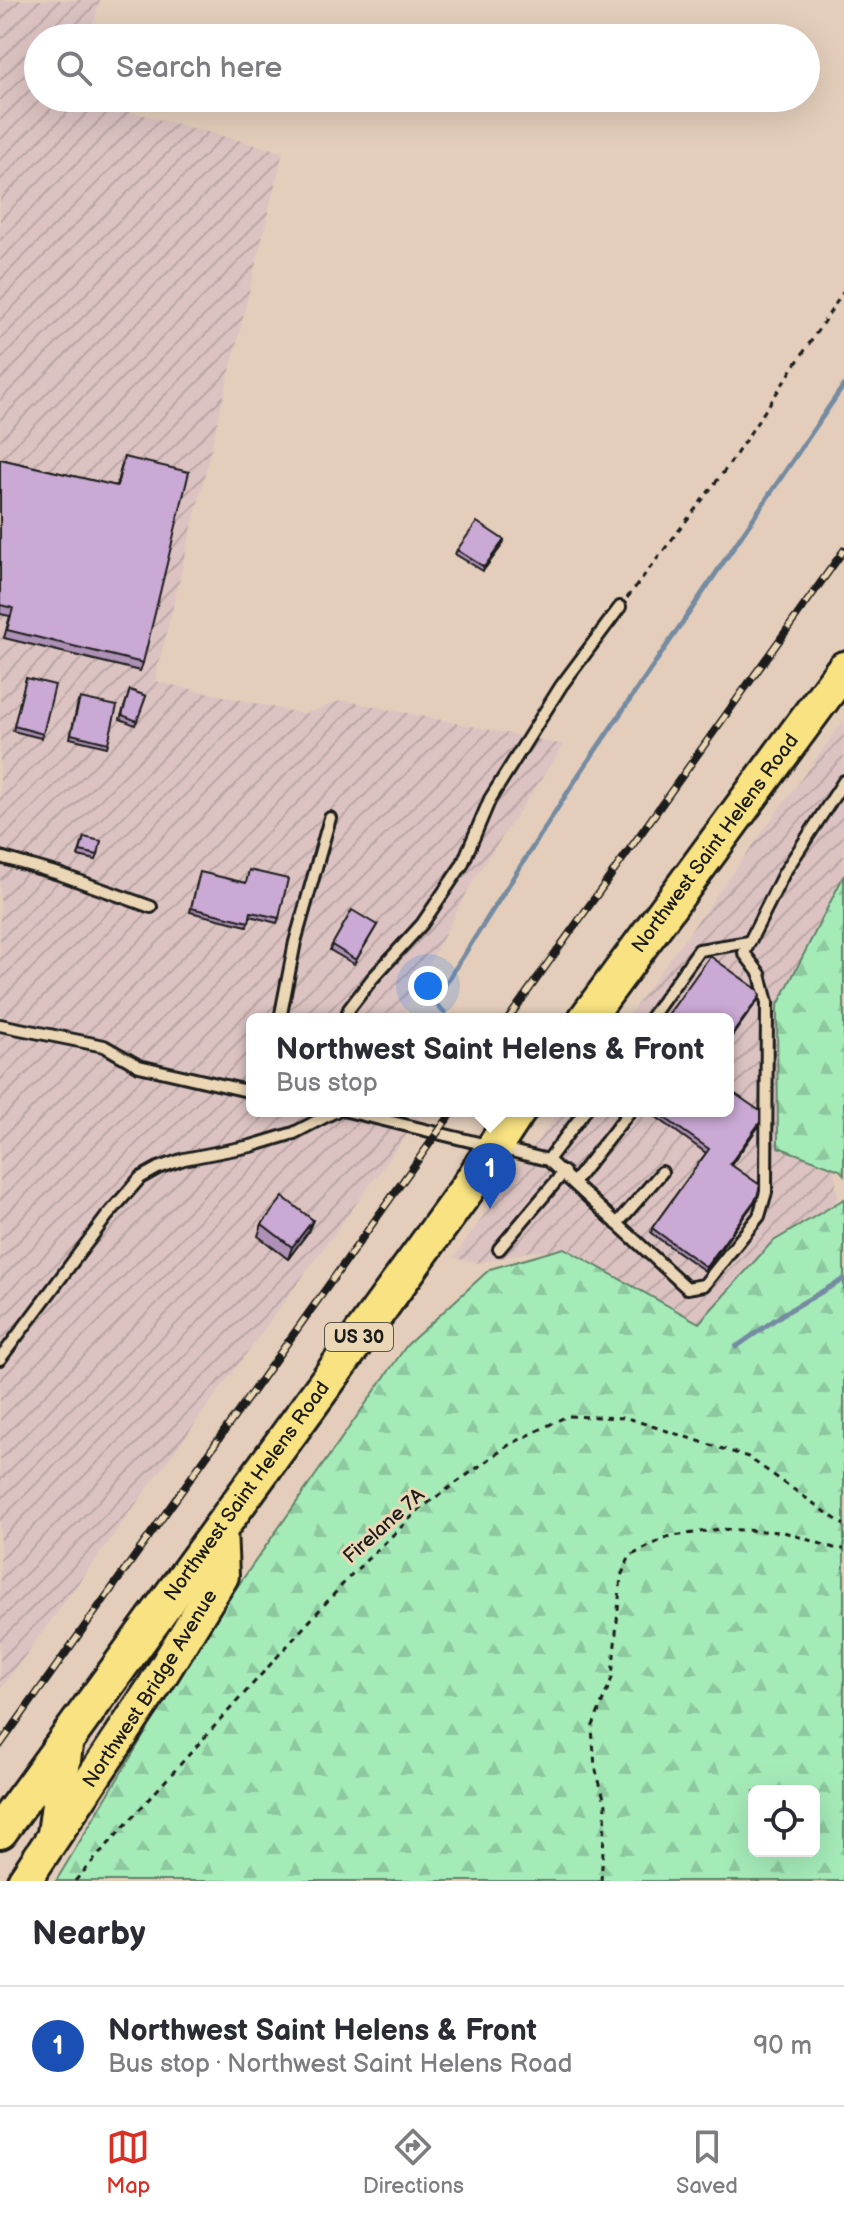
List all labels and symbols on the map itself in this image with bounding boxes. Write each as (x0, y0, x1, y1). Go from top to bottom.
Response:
street label: Northwest Saint Helens Road (627, 729, 804, 958)
your location (408, 966, 448, 1006)
pin: 1 (464, 1143, 516, 1209)
road number: US 30 (325, 1323, 393, 1351)
street label: Northwest Saint Helens Road (159, 1377, 335, 1606)
street label: Firelane 7A (338, 1483, 430, 1569)
street label: Northwest Bridge Avenue (78, 1585, 223, 1792)

